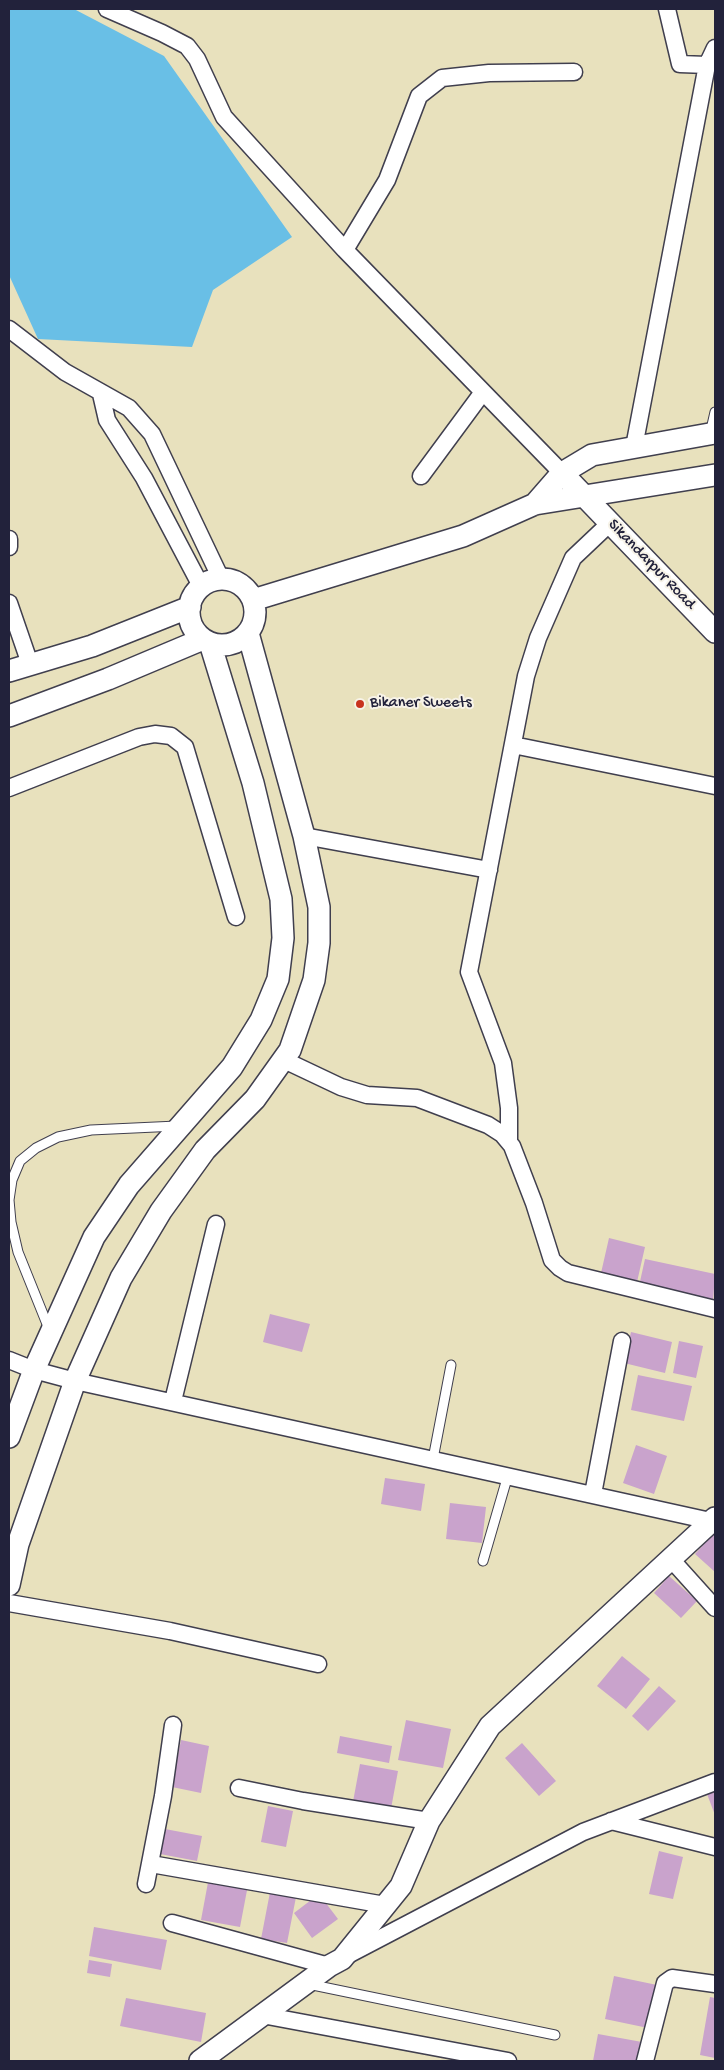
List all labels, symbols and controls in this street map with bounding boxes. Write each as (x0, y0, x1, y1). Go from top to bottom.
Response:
street label: Sikandarpur Road (603, 516, 699, 614)
place label: Bikaner Sweets (370, 694, 472, 714)
marker: Bikaner Sweets (354, 698, 366, 710)

